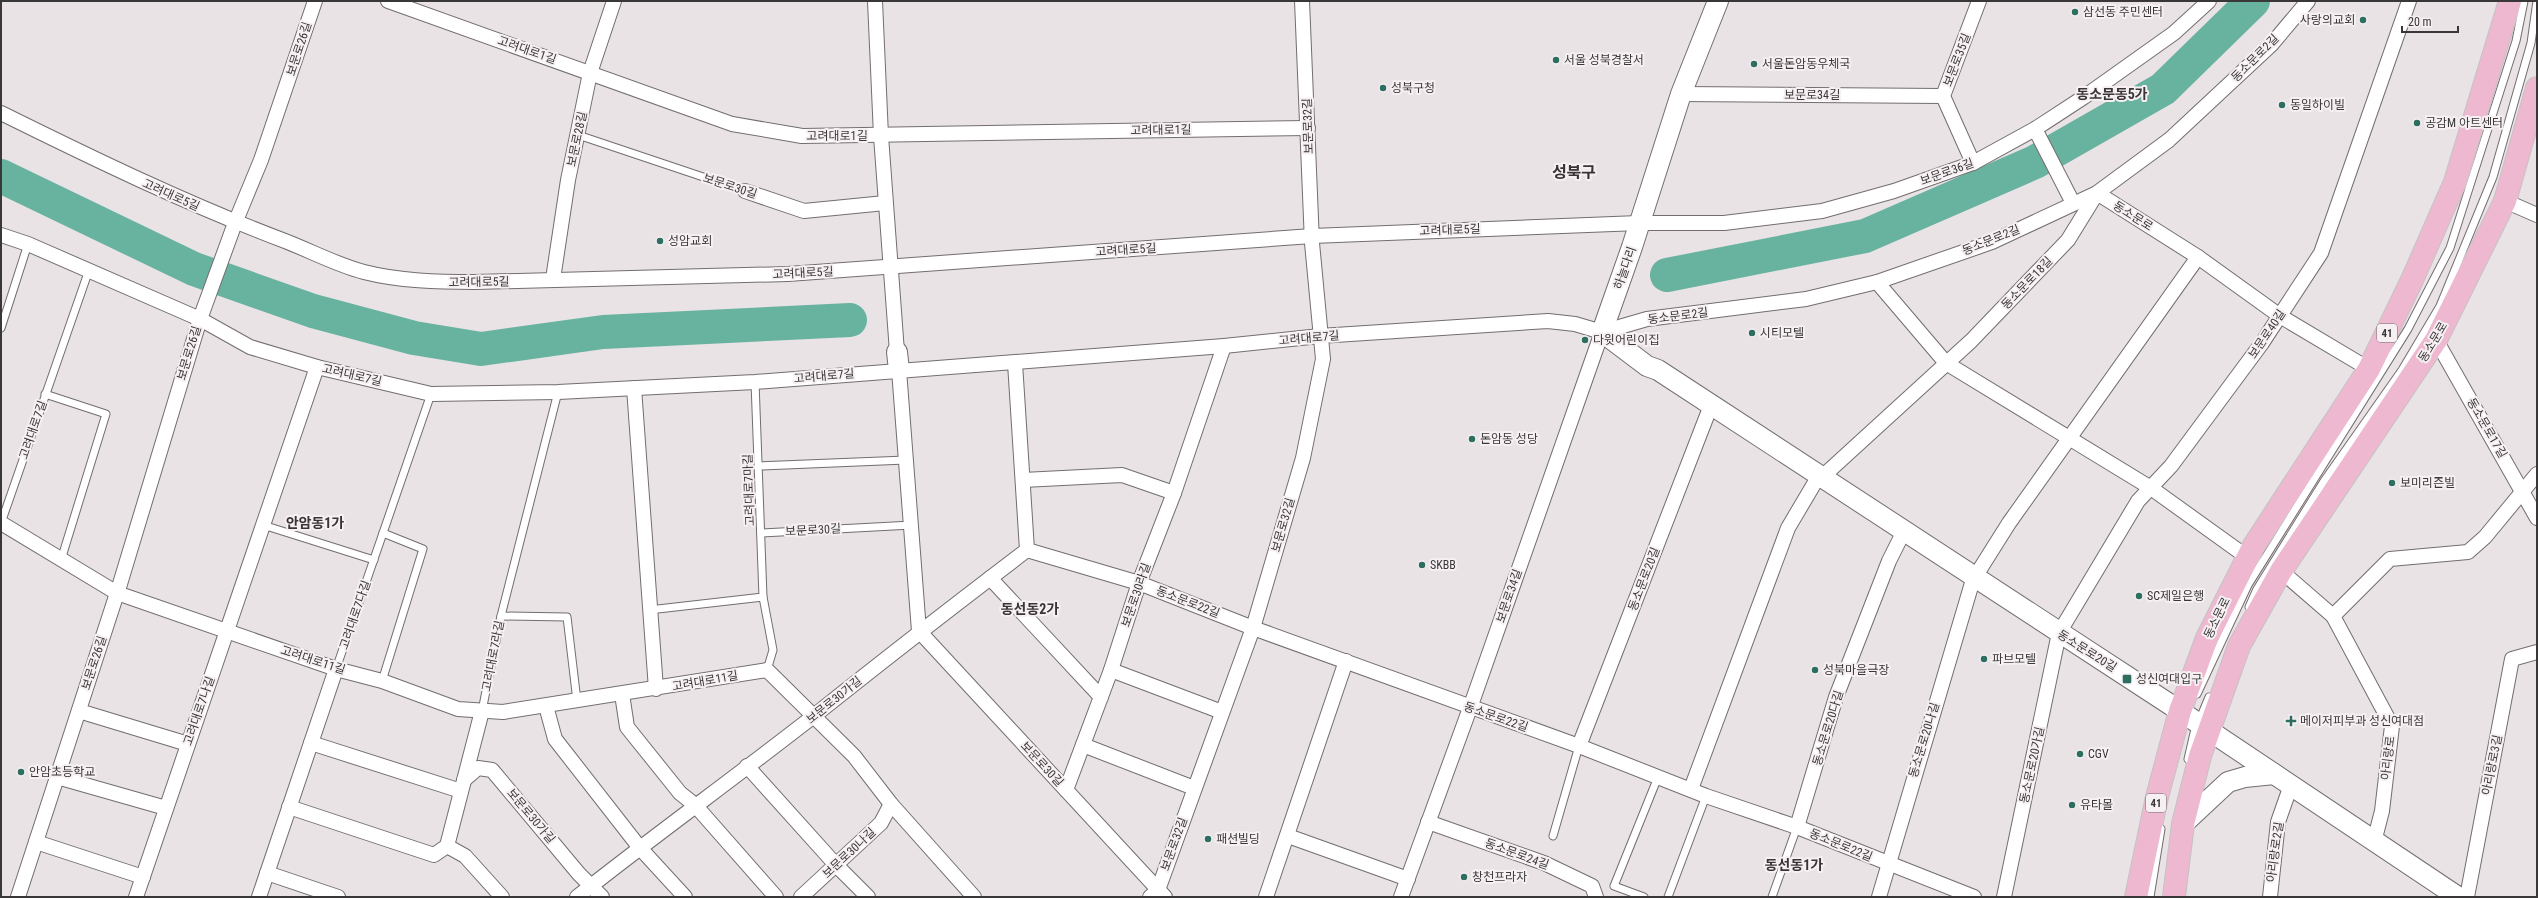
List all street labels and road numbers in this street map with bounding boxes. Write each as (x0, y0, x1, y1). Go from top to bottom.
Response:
street label: 보문로26길 (284, 20, 314, 78)
street label: 보문로35길 (1940, 31, 1974, 89)
street label: 동소문로2길 (2228, 31, 2282, 85)
street label: 고려대로1길 (496, 33, 558, 67)
street label: 보문로34길 (1784, 88, 1840, 102)
street label: 보문로32길 (1300, 98, 1316, 154)
street label: 보문로28길 (564, 110, 590, 168)
street label: 고려대로1길 (1130, 122, 1192, 138)
street label: 고려대로1길 (806, 129, 868, 143)
street label: 보문로36길 (1918, 156, 1976, 188)
street label: 보문로30길 (701, 171, 759, 201)
street label: 고려대로5길 (140, 176, 202, 214)
street label: 동소문로 (2111, 198, 2155, 234)
street label: 고려대로5길 (1419, 222, 1481, 238)
street label: 동소문로2길 (1960, 222, 2022, 258)
street label: 고려대로5길 (1095, 241, 1157, 259)
street label: 하늘다리 (1611, 245, 1639, 291)
street label: 동소문로18길 (1999, 254, 2055, 312)
street label: 고려대로5길 (772, 264, 834, 282)
street label: 고려대로5길 (448, 274, 510, 290)
street label: 동소문로2길 (1647, 305, 1709, 327)
street label: 보문로40길 (2246, 307, 2288, 361)
street label: 동소문로 (2416, 319, 2450, 365)
street label: 보문로26길 (174, 324, 204, 382)
road number: 41 (2377, 324, 2397, 342)
street label: 고려대로7길 (1278, 328, 1340, 348)
street label: 고려대로7길 (321, 361, 383, 389)
street label: 고려대로7길 (793, 366, 855, 386)
street label: 동소문로17길 (2464, 395, 2510, 461)
street label: 고려대로7길 (16, 399, 50, 461)
street label: 고려대로7마길 (741, 454, 757, 526)
street label: 보문로32길 (1269, 496, 1297, 554)
street label: 보문로30길 (785, 522, 841, 538)
street label: 동소문로20길 (1625, 545, 1663, 613)
street label: 보문로30라길 (1118, 561, 1154, 629)
street label: 보문로34길 (1493, 567, 1525, 625)
street label: 고려대로7다길 (337, 579, 373, 651)
street label: 동소문로22길 (1154, 583, 1222, 621)
street label: 동소문로 (2201, 595, 2233, 641)
street label: 고려대로7라길 (479, 619, 507, 693)
street label: 동소문로20길 (2055, 627, 2119, 675)
street label: 보문로26길 (79, 634, 109, 692)
street label: 고려대로11길 (279, 643, 347, 677)
street label: 고려대로11길 (671, 668, 739, 694)
street label: 보문로30가길 (804, 673, 864, 727)
street label: 고려대로7나길 (181, 675, 217, 747)
street label: 동소문로20다길 (1810, 689, 1846, 767)
street label: 동소문로22길 (1462, 699, 1530, 735)
street label: 동소문로20나길 (1906, 701, 1942, 779)
street label: 동소문로20가길 (2017, 725, 2047, 805)
street label: 아리랑로3길 (2479, 734, 2505, 796)
street label: 아리랑로 (2378, 735, 2398, 781)
street label: 보문로30길 (1018, 739, 1066, 789)
street label: 보문로30가길 (504, 786, 558, 846)
road number: 41 (2146, 794, 2166, 812)
street label: 보문로32길 (1158, 815, 1190, 873)
street label: 아리랑로2길 (2264, 821, 2286, 883)
street label: 보문로30나길 (820, 825, 878, 881)
street label: 동소문로22길 (1807, 826, 1875, 864)
street label: 동소문로24길 (1483, 836, 1551, 872)

